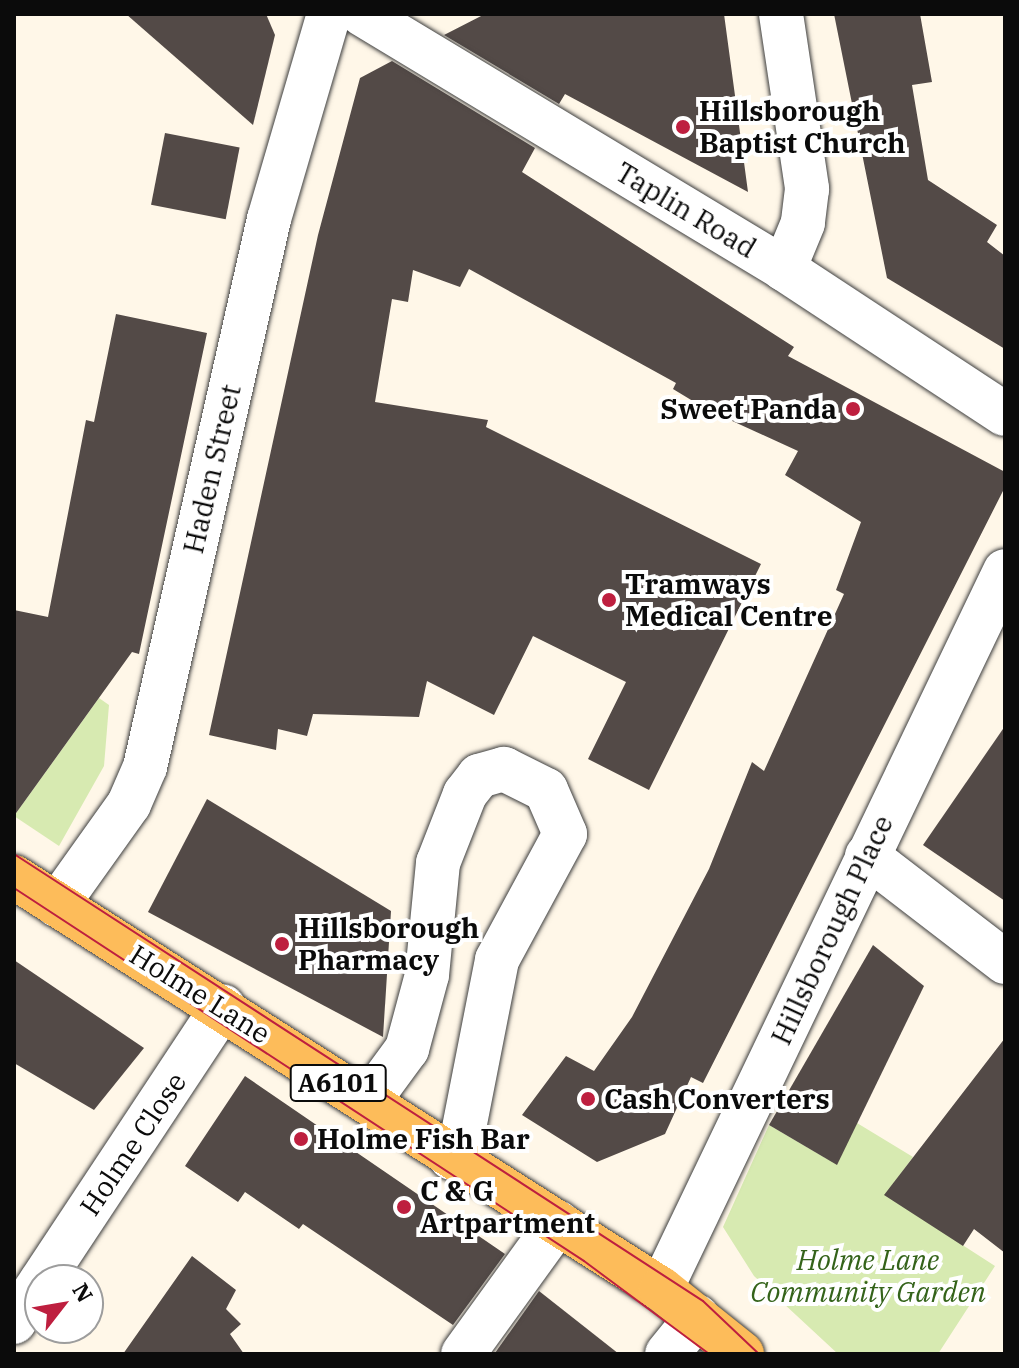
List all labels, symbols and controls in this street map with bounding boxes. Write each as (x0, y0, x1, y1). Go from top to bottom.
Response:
place label: Hillsborough Baptist Church (699, 94, 905, 160)
marker: Hillsborough Baptist Church (674, 118, 692, 136)
street label: Taplin Road (610, 155, 762, 265)
street label: Haden Street (176, 381, 248, 557)
place label: Sweet Panda (660, 392, 837, 426)
marker: Sweet Panda (844, 400, 862, 418)
place label: Tramways Medical Centre (625, 567, 833, 633)
marker: Tramways Medical Centre (600, 591, 618, 609)
street label: Hillsborough Place (764, 810, 900, 1050)
place label: Hillsborough Pharmacy (298, 911, 479, 977)
marker: Hillsborough Pharmacy (273, 935, 291, 953)
street label: Holme Lane (124, 938, 276, 1050)
road number: A6101 (288, 1061, 388, 1105)
street label: Holme Close (73, 1066, 193, 1222)
place label: Cash Converters (604, 1082, 830, 1116)
marker: Cash Converters (579, 1090, 597, 1108)
place label: Holme Fish Bar (317, 1122, 530, 1156)
marker: Holme Fish Bar (292, 1130, 310, 1148)
place label: C & G Artpartment (420, 1174, 595, 1240)
marker: C & G Artpartment (395, 1198, 413, 1216)
park label: Holme Lane Community Garden (750, 1243, 986, 1309)
north arrow (24, 1264, 104, 1344)
text: N (66, 1277, 100, 1307)

